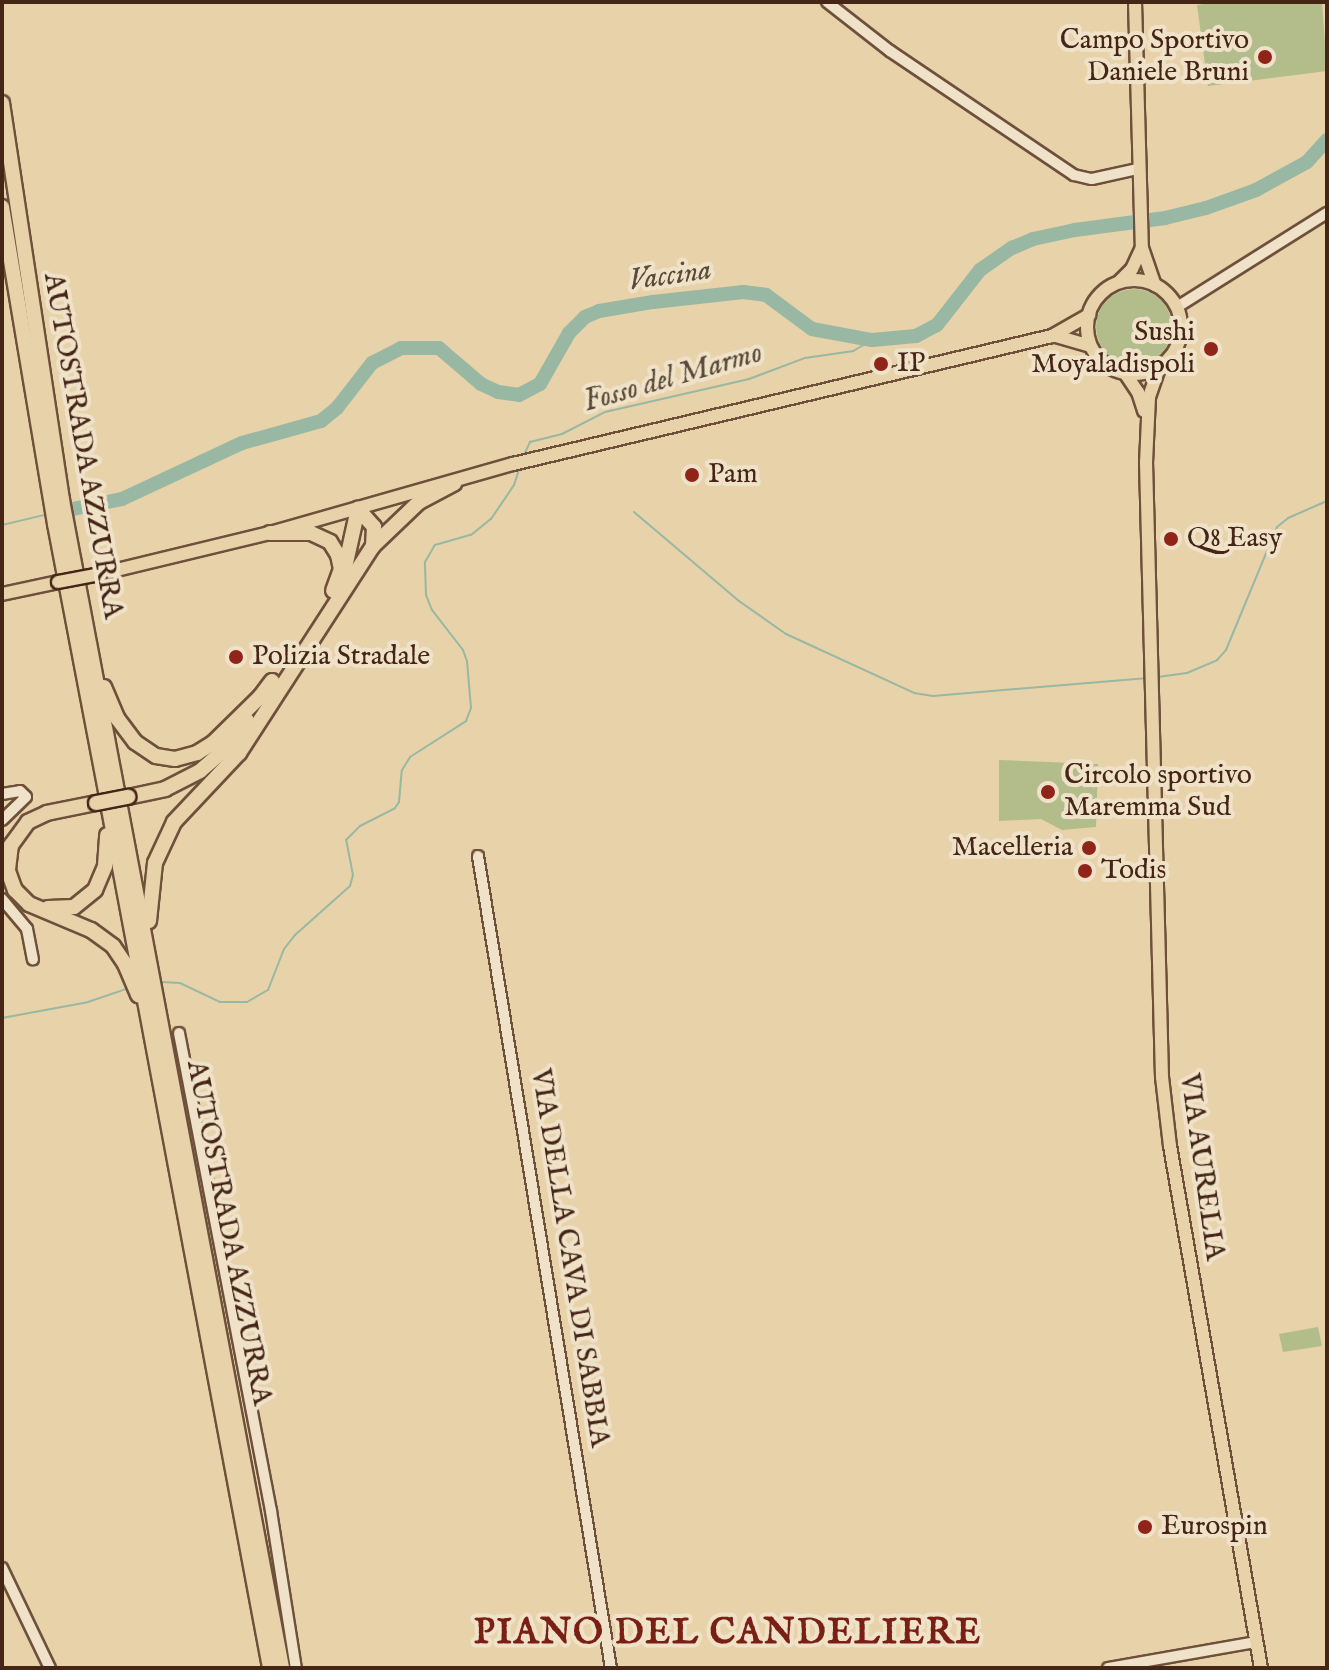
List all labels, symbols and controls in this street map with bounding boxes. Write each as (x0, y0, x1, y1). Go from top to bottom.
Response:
place label: Campo Sportivo Daniele Bruni (1060, 24, 1249, 90)
marker: Campo Sportivo Daniele Bruni (1256, 48, 1274, 66)
water label: Vaccina (626, 252, 714, 300)
street label: AUTOSTRADA AZZURRA (35, 271, 129, 621)
place label: Sushi Moyaladispoli (1031, 316, 1195, 382)
water label: Fosso del Marmo (580, 335, 766, 421)
marker: Sushi Moyaladispoli (1202, 340, 1220, 358)
place label: IP (897, 347, 925, 381)
marker: IP (872, 355, 890, 373)
place label: Pam (708, 458, 758, 492)
marker: Pam (683, 466, 701, 484)
place label: Q8 Easy (1187, 522, 1282, 556)
marker: Q8 Easy (1162, 530, 1180, 548)
place label: Polizia Stradale (252, 640, 430, 674)
marker: Polizia Stradale (227, 648, 245, 666)
place label: Circolo sportivo Maremma Sud (1064, 759, 1252, 825)
marker: Circolo sportivo Maremma Sud (1039, 783, 1057, 801)
place label: Macelleria (952, 831, 1073, 865)
marker: Macelleria (1080, 839, 1098, 857)
place label: Todis (1101, 854, 1166, 888)
marker: Todis (1076, 862, 1094, 880)
street label: AUTOSTRADA AZZURRA (178, 1058, 278, 1408)
street label: VIA DELLA CAVA DI SABBIA (522, 1066, 616, 1450)
street label: VIA AURELIA (1171, 1071, 1231, 1263)
place label: Eurospin (1161, 1510, 1268, 1544)
marker: Eurospin (1136, 1518, 1154, 1536)
district label: PIANO DEL CANDELIERE (474, 1612, 982, 1656)

